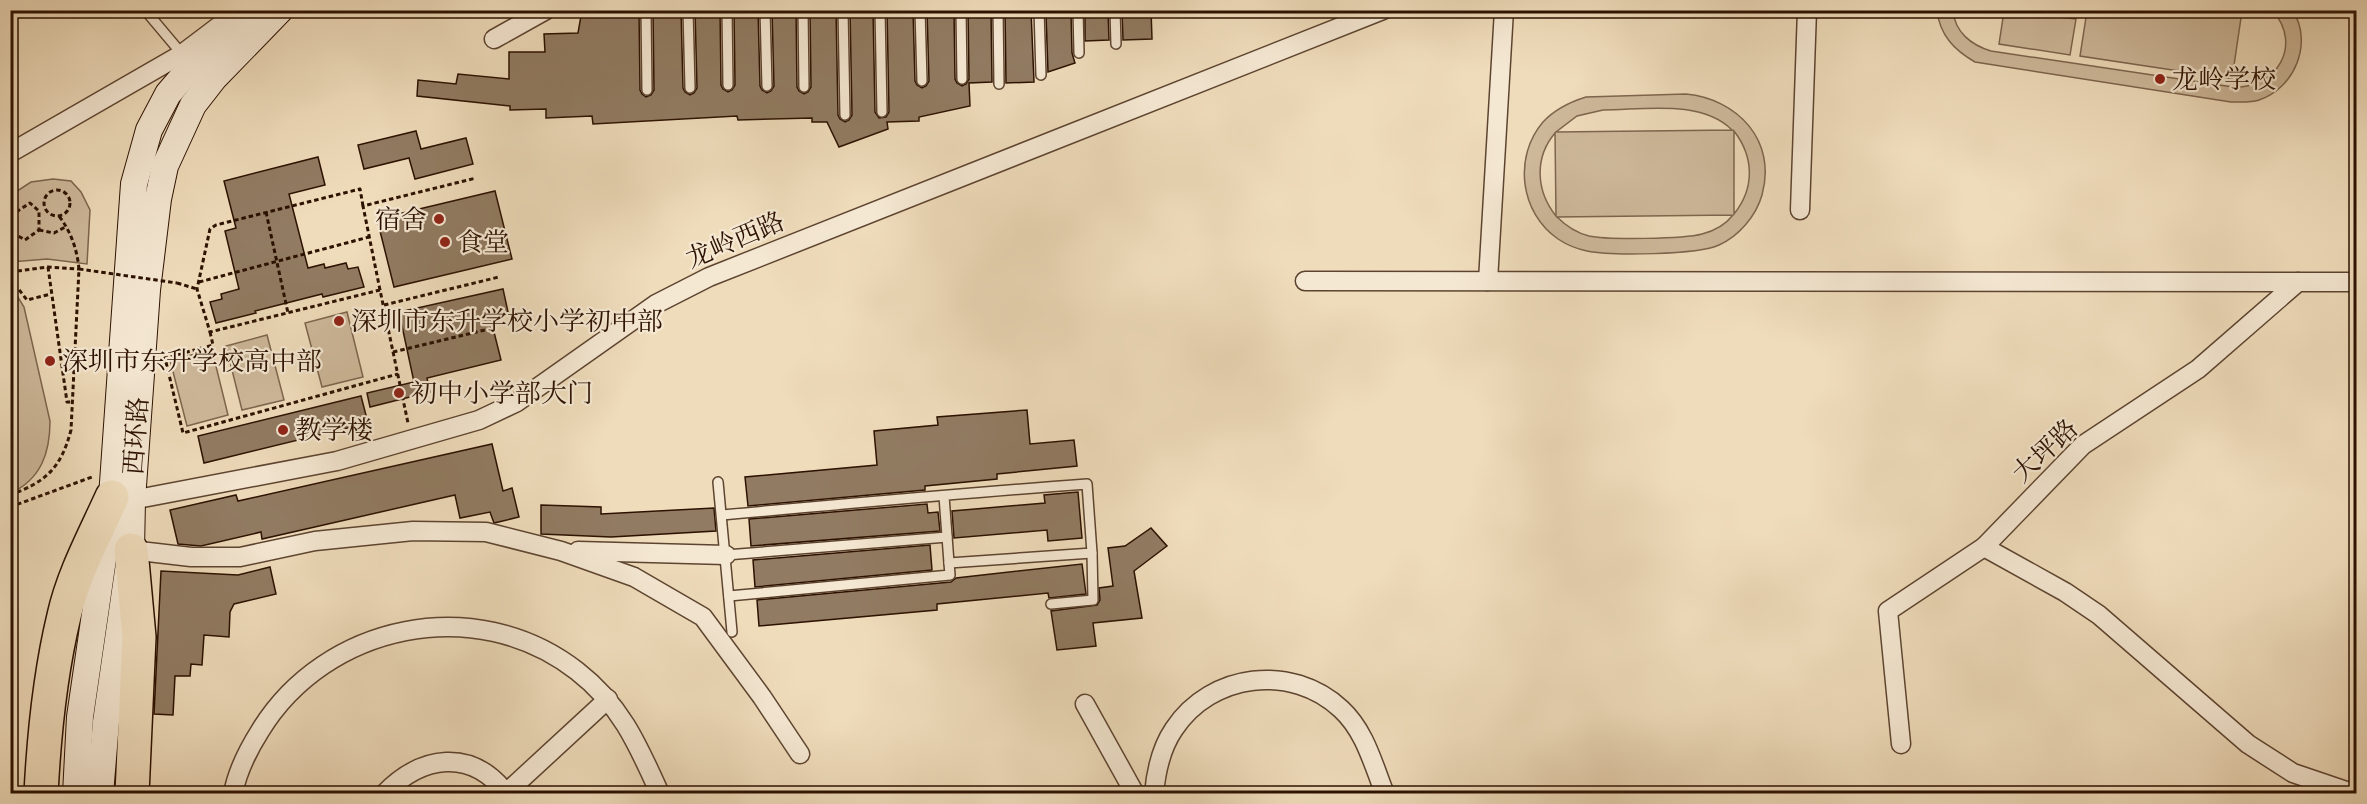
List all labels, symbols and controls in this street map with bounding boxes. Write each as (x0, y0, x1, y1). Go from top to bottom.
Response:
place label: 龙岭学校 (2172, 62, 2276, 97)
marker: 龙岭学校 (2153, 72, 2167, 86)
place label: 宿舍 (375, 202, 427, 237)
street label: 龙岭西路 (680, 204, 790, 276)
marker: 宿舍 (432, 212, 446, 226)
place label: 食堂 (457, 225, 509, 260)
marker: 食堂 (438, 235, 452, 249)
place label: 深圳市东升学校小学初中部 (351, 304, 663, 339)
marker: 深圳市东升学校小学初中部 (332, 314, 346, 328)
place label: 深圳市东升学校高中部 (62, 344, 322, 379)
marker: 深圳市东升学校高中部 (43, 354, 57, 368)
place label: 初中小学部大门 (411, 376, 593, 411)
marker: 初中小学部大门 (392, 386, 406, 400)
street label: 西环路 (116, 396, 156, 476)
street label: 大坪路 (2005, 412, 2085, 490)
place label: 教学楼 (295, 413, 373, 448)
marker: 教学楼 (276, 423, 290, 437)

